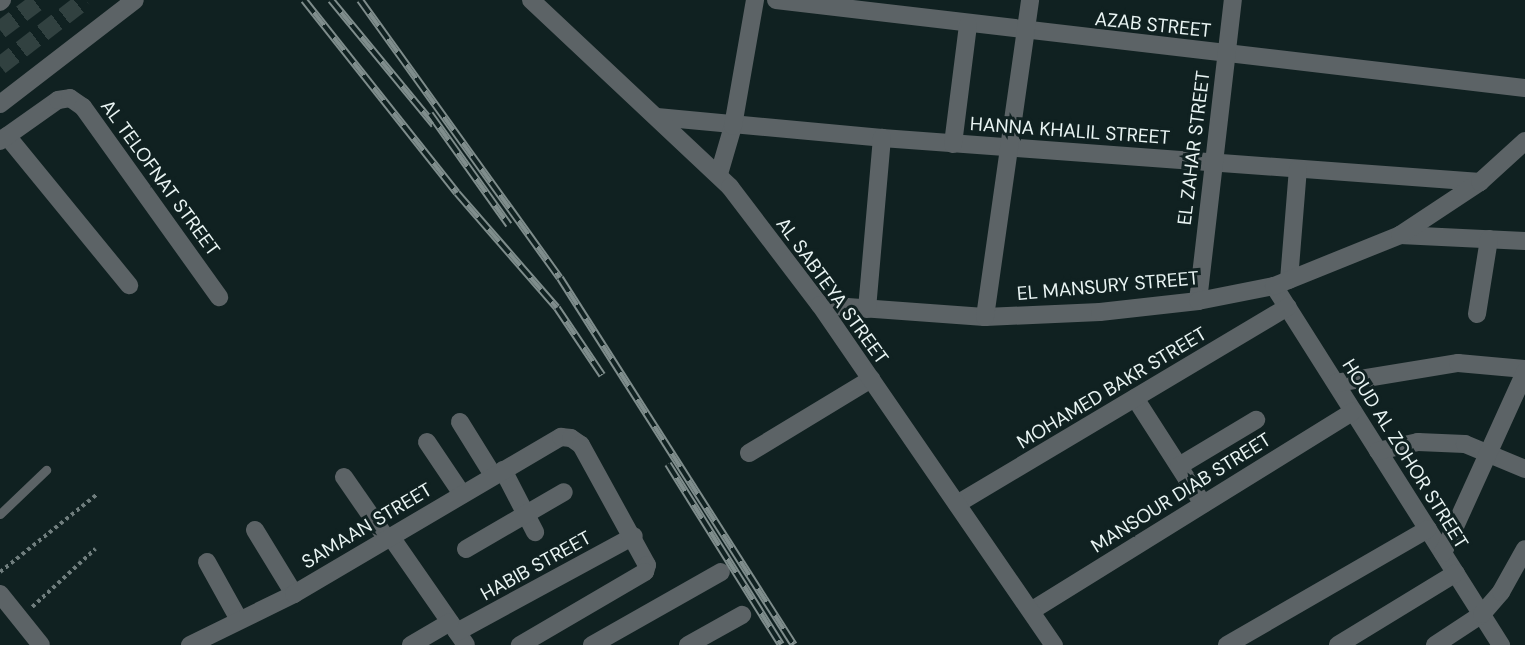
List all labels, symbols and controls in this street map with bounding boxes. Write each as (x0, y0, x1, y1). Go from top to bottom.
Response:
street label: AZAB STREET (1094, 8, 1212, 42)
street label: EL ZAHAR STREET (1173, 70, 1215, 226)
street label: AL TELOFNAT STREET (96, 95, 224, 261)
street label: HANNA KHALIL STREET (969, 113, 1171, 149)
street label: AL SABTEYA STREET (771, 213, 893, 369)
street label: EL MANSURY STREET (1016, 267, 1200, 305)
street label: MOHAMED BAKR STREET (1013, 322, 1211, 454)
street label: HOUD AL ZOHOR STREET (1337, 355, 1473, 553)
street label: MANSOUR DIAB STREET (1087, 428, 1275, 558)
street label: SAMAAN STREET (298, 478, 436, 574)
street label: HABIB STREET (477, 526, 595, 606)

